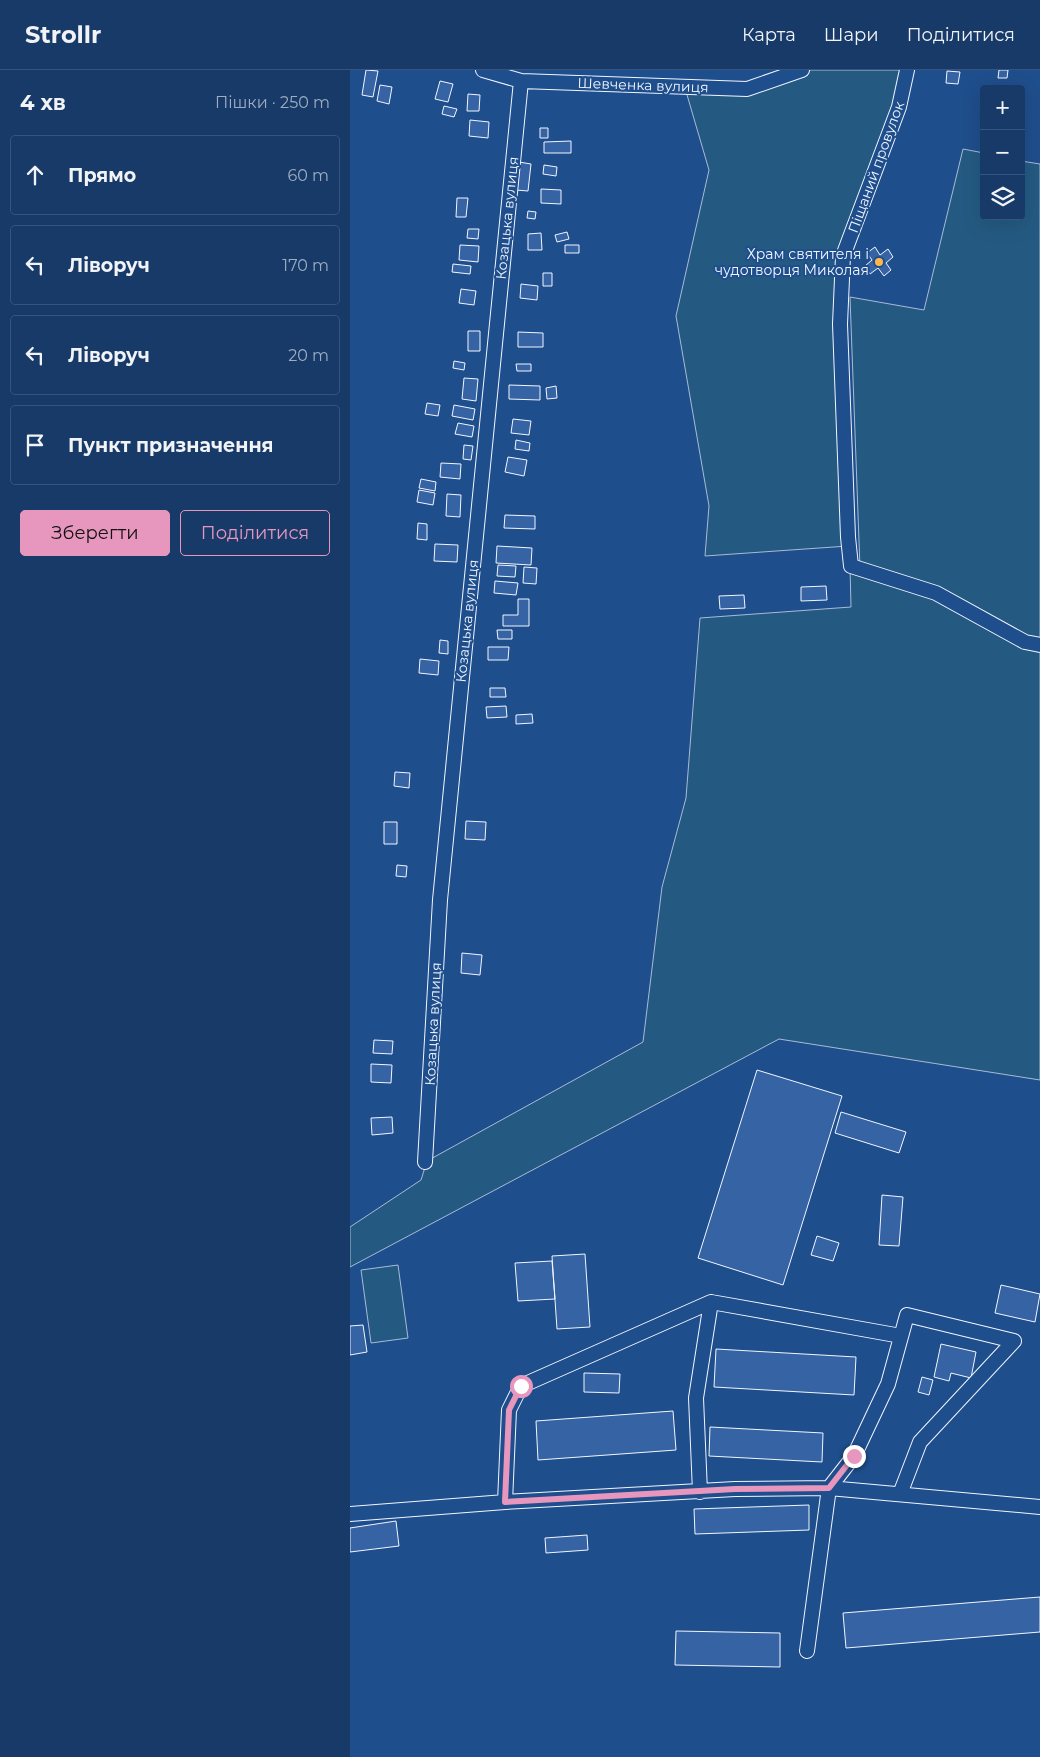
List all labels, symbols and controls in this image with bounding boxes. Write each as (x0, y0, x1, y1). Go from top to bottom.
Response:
text: Strollr (25, 20, 101, 49)
text: Карта (742, 24, 796, 46)
text: Шари (824, 24, 879, 46)
text: Поділитися (907, 24, 1015, 46)
street label: Шевченка вулиця (577, 74, 709, 96)
map controls (980, 85, 1025, 220)
button: + (980, 85, 1025, 130)
text: 4 хв (20, 90, 66, 115)
text: Пішки · 250 m (215, 93, 330, 112)
street label: Піщаний провулок (844, 99, 908, 235)
button: − (980, 130, 1025, 175)
street label: Козацька вулиця (492, 156, 522, 280)
icon: ahead (21, 161, 49, 189)
text: Прямо (68, 164, 136, 187)
text: 60 m (287, 166, 329, 185)
button: layers (980, 175, 1025, 220)
place label: Храм святителя і чудотворця Миколая (715, 245, 869, 279)
icon: left (21, 251, 49, 279)
text: Ліворуч (68, 254, 150, 277)
text: 170 m (282, 256, 329, 275)
marker: Храм святителя і чудотворця Миколая (873, 256, 885, 268)
icon: left (21, 341, 49, 369)
text: Ліворуч (68, 344, 150, 367)
text: 20 m (288, 346, 329, 365)
icon: arrive (21, 431, 49, 459)
text: Пункт призначення (68, 434, 274, 457)
button: Зберегти (20, 510, 170, 556)
button: Поділитися (180, 510, 330, 556)
street label: Козацька вулиця (452, 559, 482, 683)
street label: Козацька вулиця (421, 962, 445, 1086)
route start (510, 1375, 533, 1398)
route end (843, 1445, 866, 1468)

